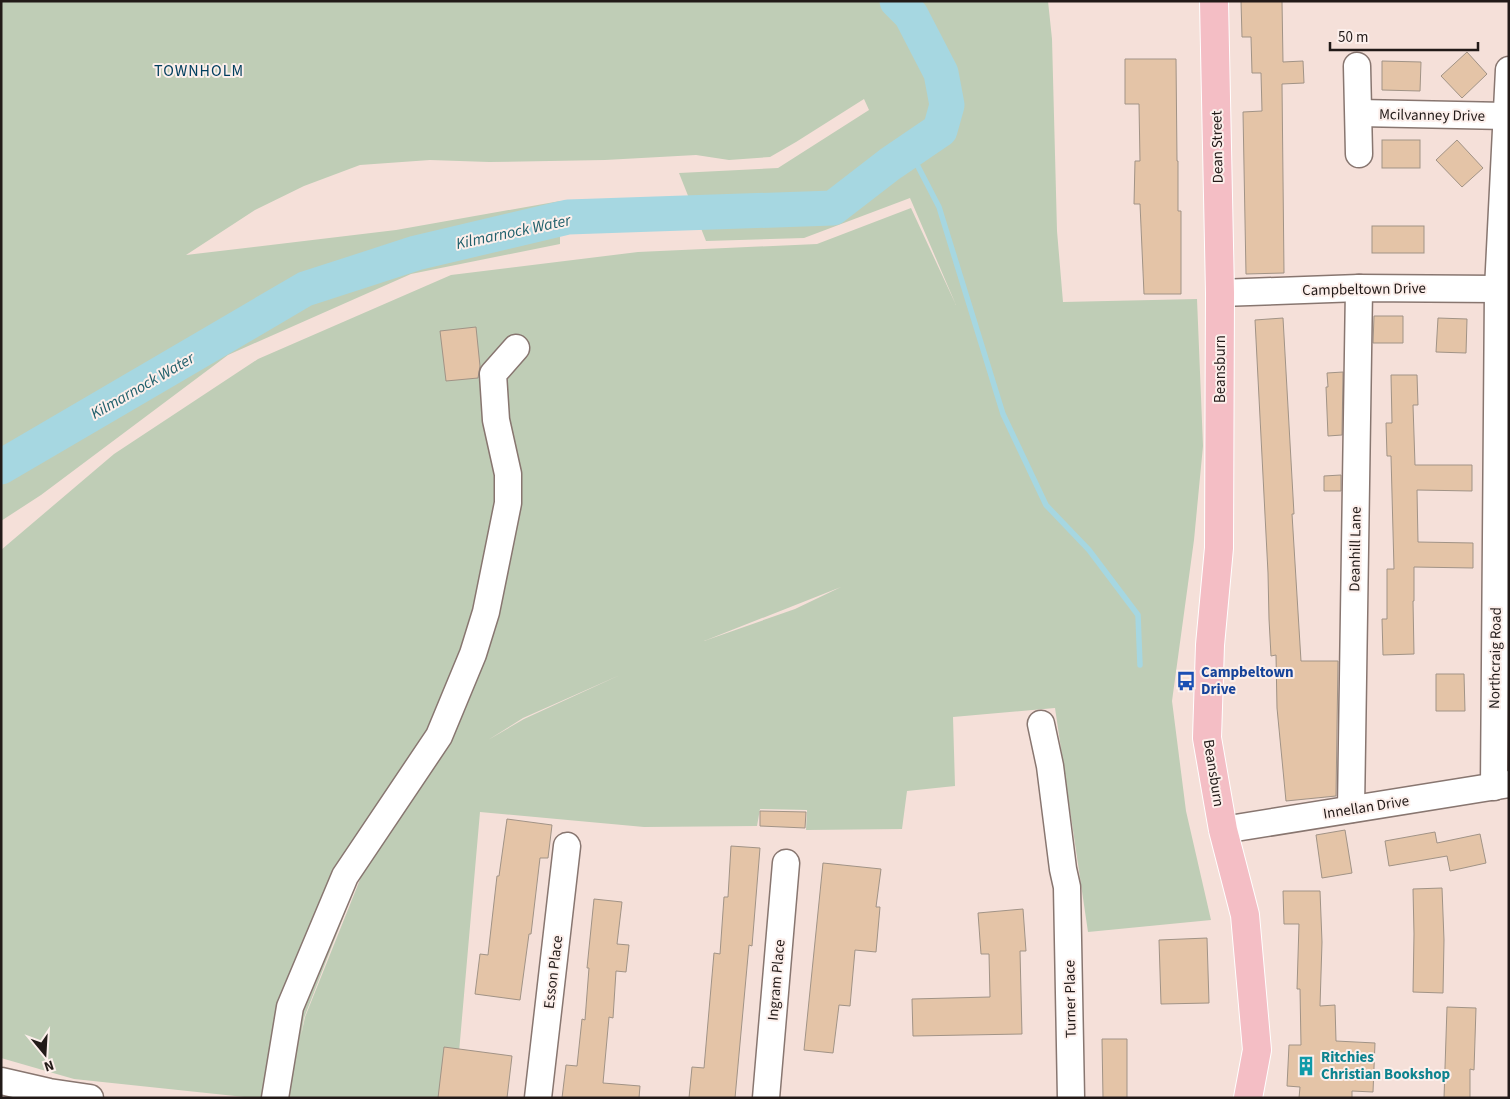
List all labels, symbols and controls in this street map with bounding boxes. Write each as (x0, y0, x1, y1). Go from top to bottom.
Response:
scale bar (1330, 20, 1478, 52)
text: 50 m (1338, 27, 1368, 48)
district label: TOWNHOLM (154, 60, 244, 82)
street label: Mcilvanney Drive (1379, 104, 1485, 127)
street label: Dean Street (1206, 110, 1229, 184)
water label: Kilmarnock Water (454, 209, 574, 255)
street label: Campbeltown Drive (1302, 278, 1426, 301)
street label: Beansburn (1210, 335, 1231, 403)
water label: Kilmarnock Water (87, 346, 200, 425)
street label: Deanhill Lane (1344, 506, 1367, 592)
street label: Northcraig Road (1484, 607, 1507, 709)
place label: Campbeltown Drive (1201, 662, 1294, 700)
bus stop icon: Campbeltown Drive (1175, 670, 1197, 692)
street label: Beansburn (1198, 738, 1229, 808)
street label: Innellan Drive (1322, 790, 1411, 825)
street label: Esson Place (539, 934, 568, 1010)
street label: Ingram Place (762, 939, 791, 1022)
street label: Turner Place (1059, 960, 1082, 1038)
north arrow (20, 1029, 70, 1079)
place label: Ritchies Christian Bookshop (1321, 1047, 1451, 1085)
text: N (41, 1054, 56, 1076)
building icon: Ritchies Christian Bookshop (1295, 1055, 1317, 1077)

